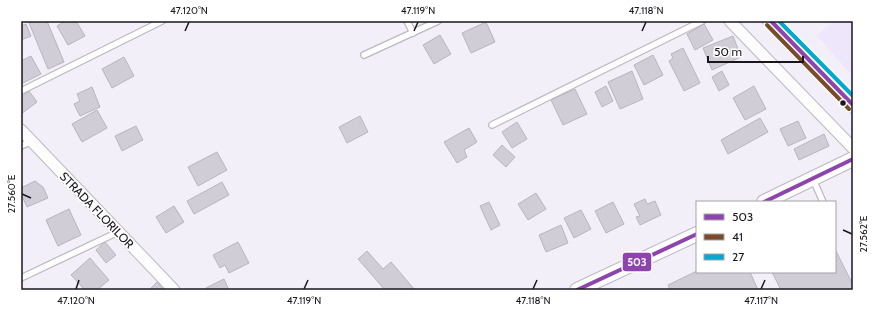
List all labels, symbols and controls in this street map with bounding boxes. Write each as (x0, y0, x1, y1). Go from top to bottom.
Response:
text: 47.120°N (170, 4, 208, 17)
text: 47.119°N (401, 4, 435, 17)
text: 47.118°N (629, 4, 663, 17)
scale bar (708, 38, 803, 64)
text: 50 m (714, 44, 742, 59)
unlabelled marker (838, 98, 848, 108)
street label: STRADA FLORILOR (57, 169, 138, 252)
text: 27.560°E (5, 174, 18, 213)
legend (696, 201, 836, 273)
text: 503 (732, 209, 753, 224)
text: 27.562°E (857, 215, 870, 252)
text: 41 (732, 229, 743, 244)
text: 27 (732, 249, 744, 264)
line badge: 503 (622, 252, 652, 272)
text: 503 (627, 255, 647, 269)
text: 47.120°N (57, 294, 95, 307)
text: 47.119°N (287, 294, 321, 307)
text: 47.118°N (516, 294, 550, 307)
text: 47.117°N (744, 294, 778, 307)

